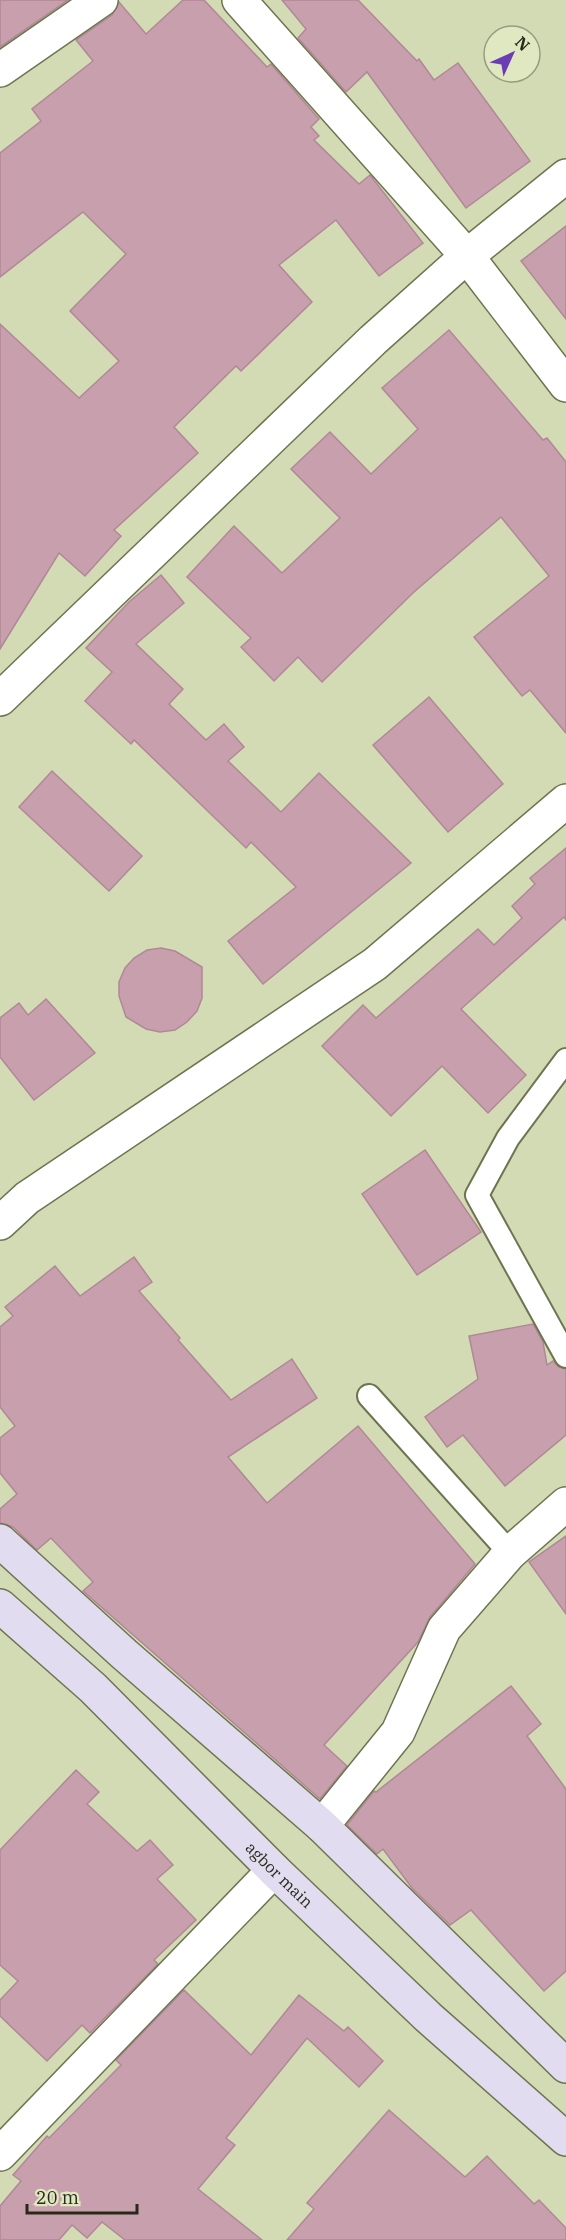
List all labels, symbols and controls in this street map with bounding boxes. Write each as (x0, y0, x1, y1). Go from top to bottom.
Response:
north arrow (482, 24, 542, 84)
text: N (511, 32, 534, 55)
street label: agbor main (242, 1838, 317, 1912)
scale bar (27, 2177, 136, 2215)
text: 20 m (36, 2186, 79, 2209)

